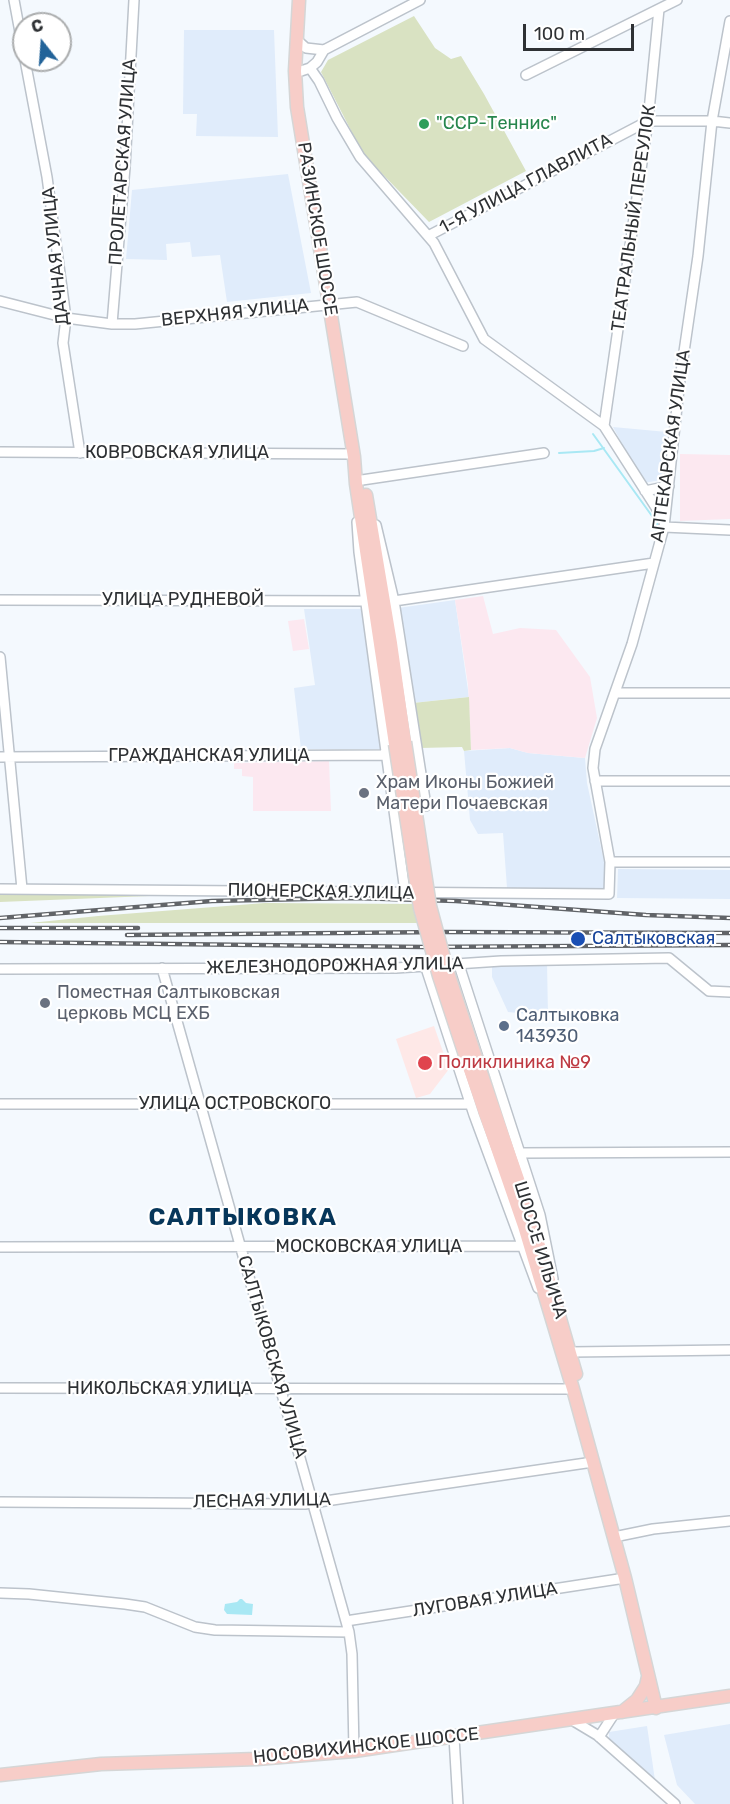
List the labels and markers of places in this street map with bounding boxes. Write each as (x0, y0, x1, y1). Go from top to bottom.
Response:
place label: "ССР-Теннис" (436, 113, 557, 135)
marker: "ССР-Теннис" (417, 117, 431, 131)
place label: Храм Иконы Божией Матери Почаевская (376, 772, 554, 814)
marker: Храм Иконы Божией Матери Почаевская (357, 786, 371, 800)
place label: Салтыковская (592, 928, 715, 950)
marker: Салтыковская (569, 930, 587, 948)
place label: Поместная Салтыковская церковь МСЦ ЕХБ (57, 982, 280, 1024)
marker: Поместная Салтыковская церковь МСЦ ЕХБ (38, 996, 52, 1010)
place label: Салтыковка 143930 (516, 1005, 620, 1048)
marker: Салтыковка 143930 (497, 1019, 511, 1033)
place label: Поликлиника №9 (438, 1052, 591, 1074)
marker: Поликлиника №9 (416, 1054, 434, 1072)

